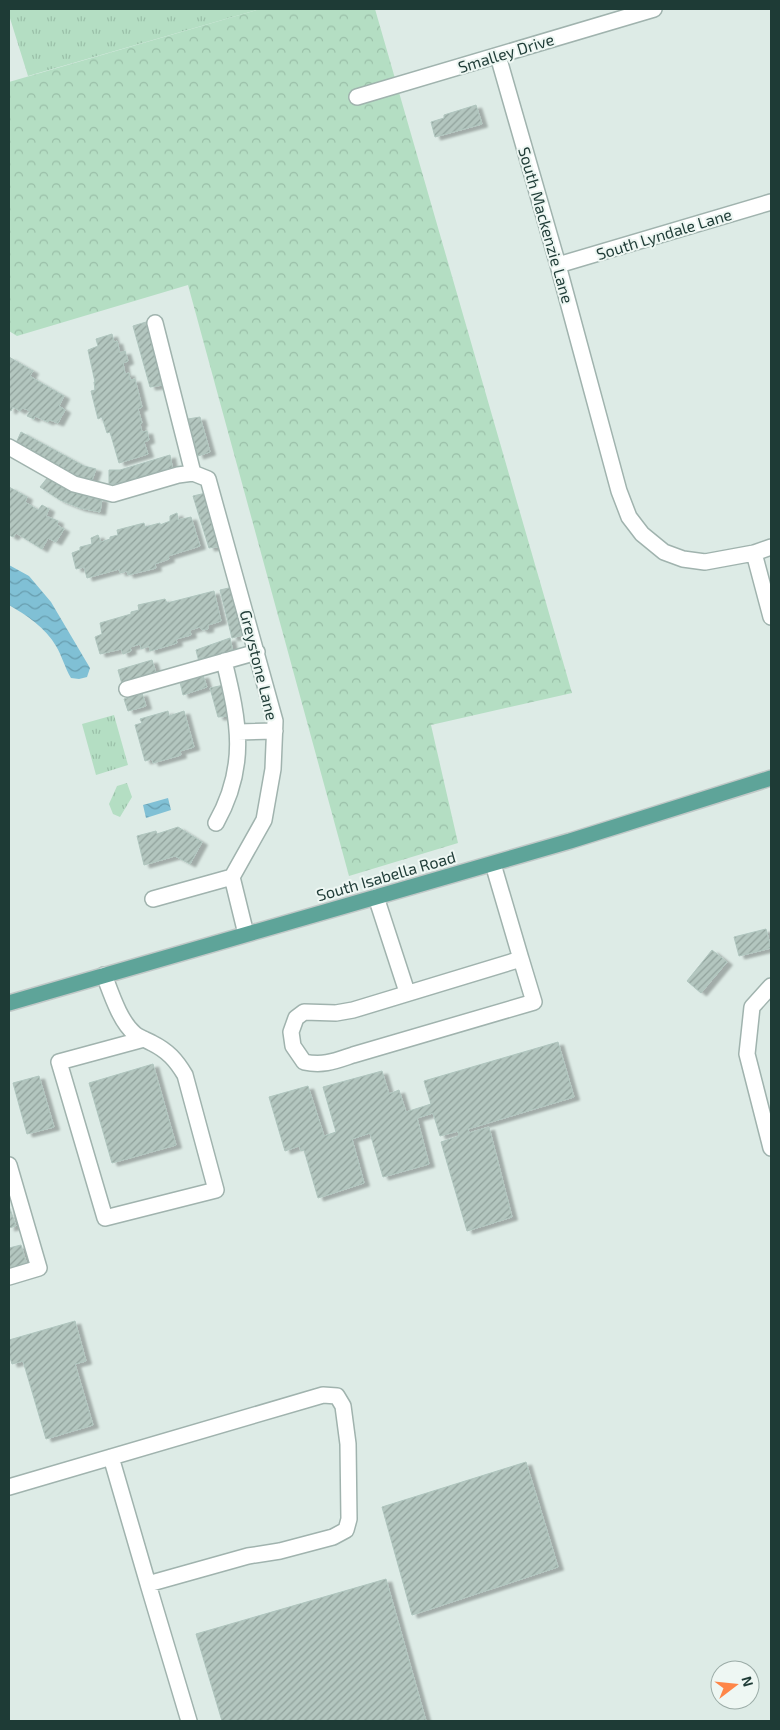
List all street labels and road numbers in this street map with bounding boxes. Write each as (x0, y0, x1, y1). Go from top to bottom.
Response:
street label: Smalley Drive (456, 29, 556, 76)
street label: South Mackenzie Lane (515, 144, 578, 305)
street label: South Lyndale Lane (594, 204, 734, 263)
street label: Greystone Lane (237, 608, 282, 722)
street label: South Isabella Road (314, 847, 458, 904)

